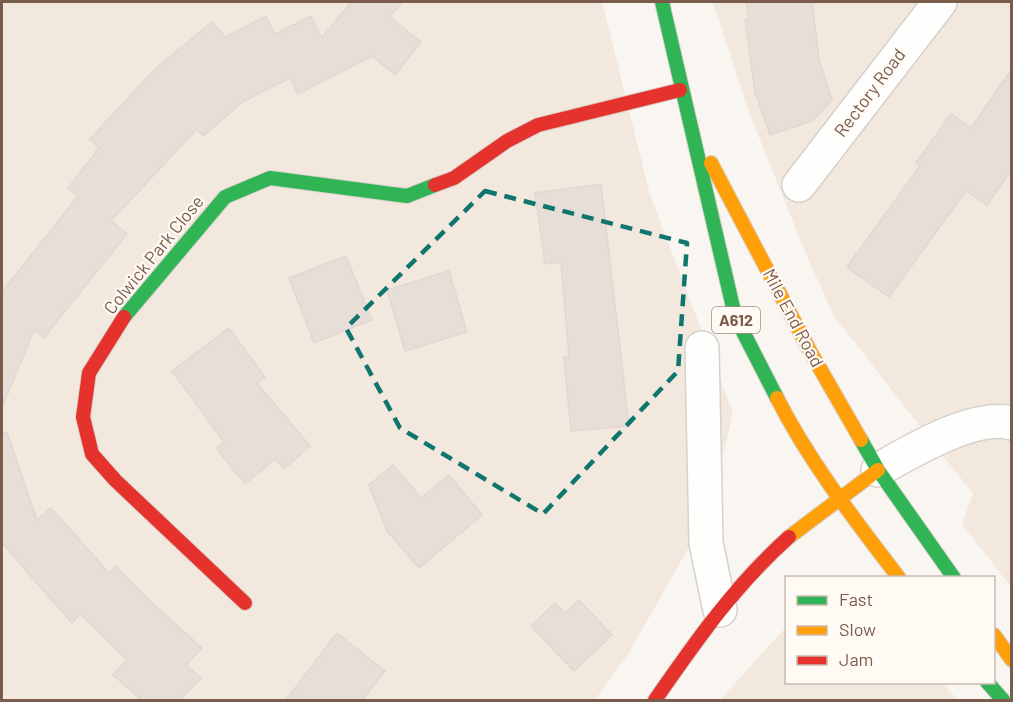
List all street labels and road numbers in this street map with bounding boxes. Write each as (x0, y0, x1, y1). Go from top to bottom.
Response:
street label: Rectory Road (829, 44, 910, 141)
street label: Colwick Park Close (99, 191, 208, 318)
street label: Mile End Road (759, 264, 829, 371)
road number: A612 (712, 307, 760, 333)

